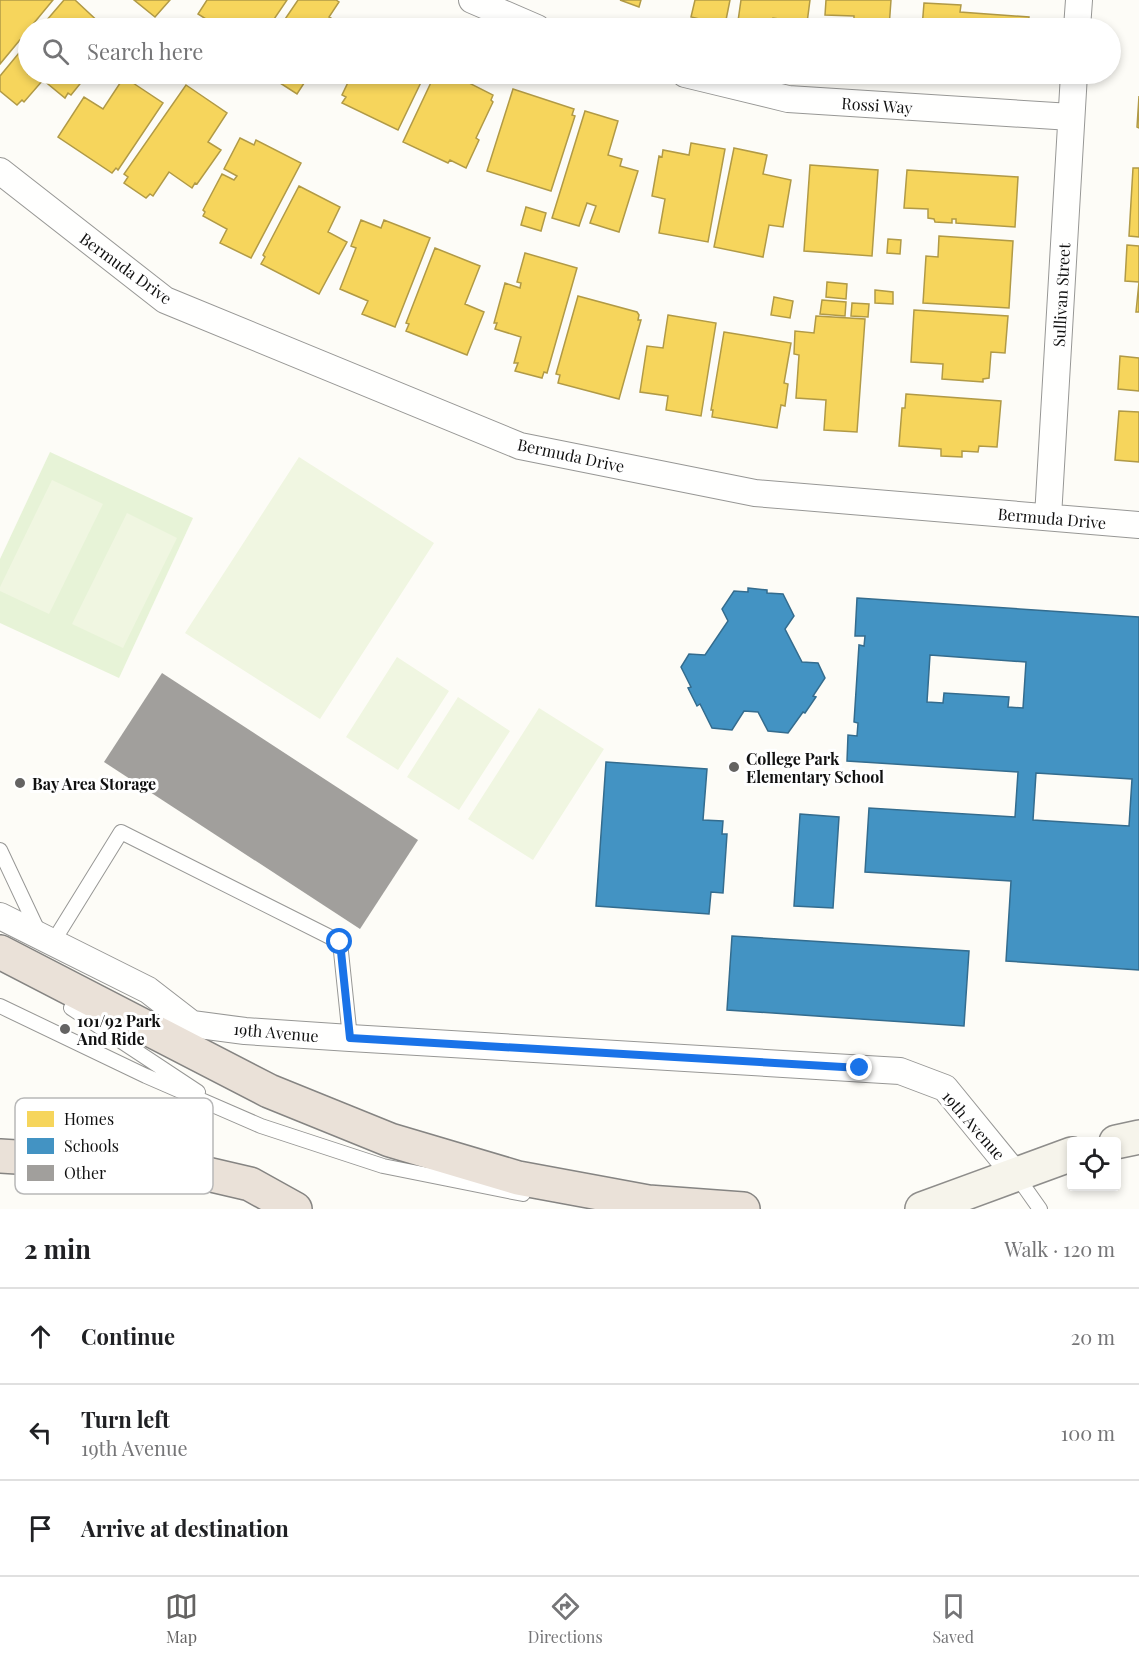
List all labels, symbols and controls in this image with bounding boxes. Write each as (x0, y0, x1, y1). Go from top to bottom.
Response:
search box (18, 18, 1121, 84)
icon: search (39, 35, 72, 68)
text: Search here (87, 36, 203, 66)
street label: Rossi Way (841, 92, 913, 118)
street label: Bermuda Drive (76, 227, 176, 309)
street label: Sullivan Street (1048, 242, 1074, 347)
street label: Bermuda Drive (516, 433, 626, 477)
street label: Bermuda Drive (997, 503, 1107, 533)
place label: College Park Elementary School (746, 748, 884, 787)
marker: College Park Elementary School (727, 760, 741, 774)
place label: Bay Area Storage (32, 773, 156, 794)
marker: Bay Area Storage (13, 776, 27, 790)
route start (326, 928, 352, 954)
place label: 101/92 Park And Ride (76, 1010, 161, 1049)
street label: 19th Avenue (233, 1018, 319, 1046)
marker: 101/92 Park And Ride (58, 1022, 72, 1036)
route end (846, 1054, 872, 1080)
street label: 19th Avenue (938, 1086, 1010, 1164)
legend (15, 1098, 213, 1194)
text: Homes (64, 1108, 114, 1129)
text: Schools (64, 1135, 119, 1156)
map controls (1067, 1137, 1121, 1191)
button: locate (1067, 1137, 1121, 1191)
text: Other (64, 1162, 106, 1183)
text: 2 min (24, 1231, 91, 1266)
text: Walk · 120 m (1005, 1235, 1115, 1262)
icon: ahead (24, 1320, 57, 1353)
text: Continue (81, 1321, 175, 1351)
text: 20 m (1071, 1323, 1115, 1350)
text: Turn left (81, 1404, 170, 1434)
icon: left (24, 1416, 57, 1449)
text: 100 m (1061, 1419, 1115, 1446)
text: 19th Avenue (81, 1434, 188, 1461)
icon: arrive (24, 1512, 57, 1545)
text: Arrive at destination (81, 1513, 289, 1543)
tab: Map (165, 1590, 198, 1647)
tab: Directions (528, 1590, 603, 1647)
tab: Saved (932, 1590, 974, 1647)

